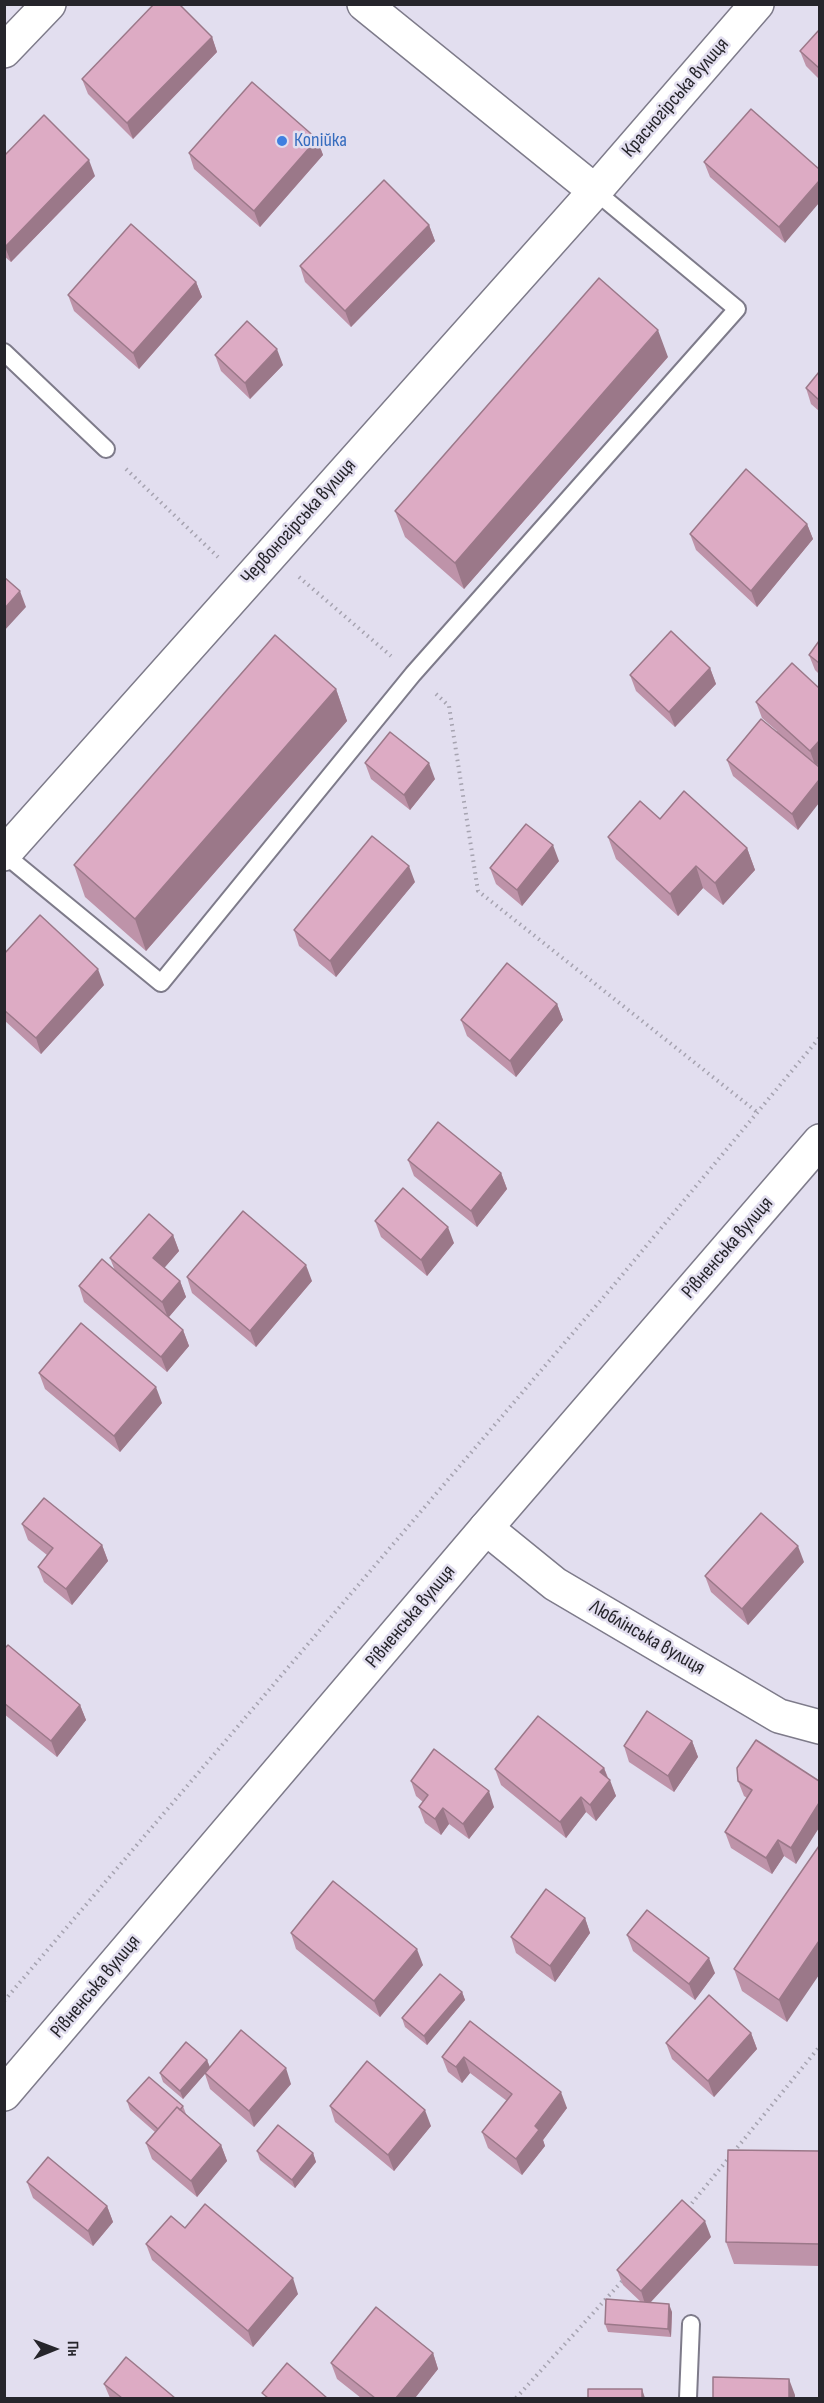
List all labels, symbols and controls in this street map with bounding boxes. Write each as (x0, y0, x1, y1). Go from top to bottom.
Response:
street label: Красногірська вулиця (618, 33, 734, 163)
place label: Копійка (294, 129, 347, 153)
marker: Копійка (275, 134, 289, 148)
street label: Червоногірська вулиця (236, 454, 362, 590)
street label: Рівненська вулиця (677, 1192, 779, 1304)
street label: Рівненська вулиця (361, 1561, 461, 1673)
street label: Люблінська вулиця (585, 1595, 709, 1681)
street label: Рівненська вулиця (46, 1931, 146, 2043)
north arrow (24, 2319, 84, 2379)
text: Пн (63, 2341, 82, 2357)

